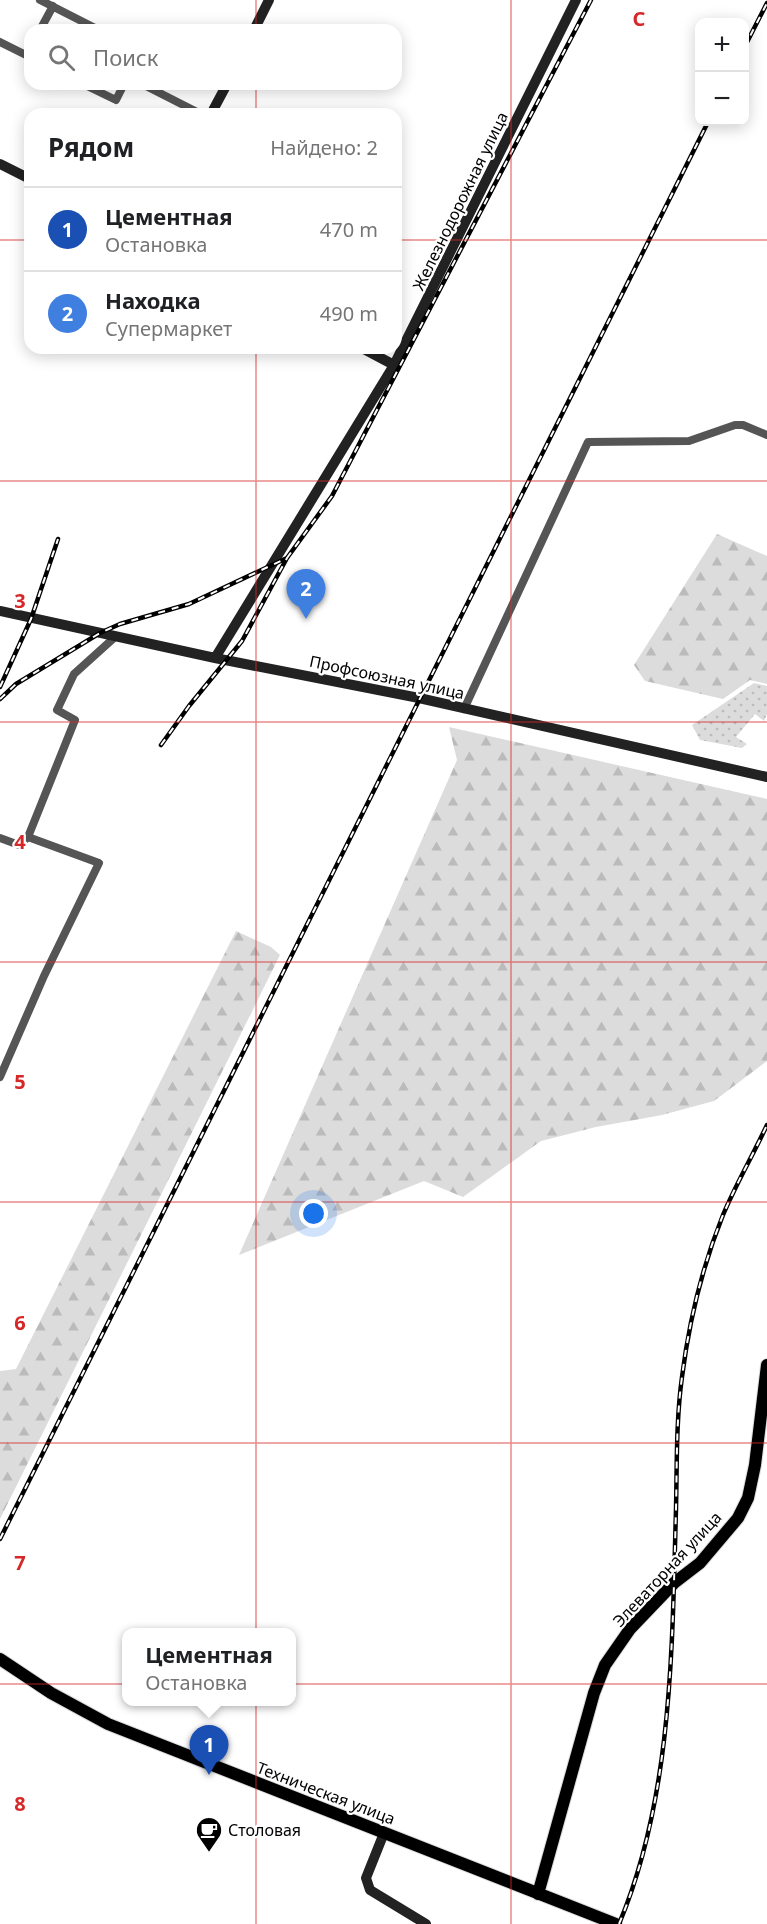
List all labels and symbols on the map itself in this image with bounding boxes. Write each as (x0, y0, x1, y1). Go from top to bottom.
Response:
text: C (633, 5, 646, 32)
street label: Железнодорожная улица (407, 108, 513, 294)
pin: 2 (286, 570, 326, 619)
text: 3 (14, 587, 26, 614)
street label: Профсоюзная улица (307, 650, 467, 704)
text: 4 (14, 828, 26, 855)
text: 5 (14, 1068, 26, 1095)
your location (299, 1199, 328, 1228)
text: 6 (14, 1309, 26, 1336)
street label: Элеваторная улица (608, 1507, 726, 1631)
text: 7 (14, 1549, 26, 1576)
pin: 1 (190, 1726, 228, 1775)
street label: Техническая улица (254, 1756, 398, 1830)
text: 8 (14, 1790, 26, 1817)
cafe icon: Столовая (194, 1815, 224, 1853)
place label: Столовая (228, 1819, 301, 1841)

